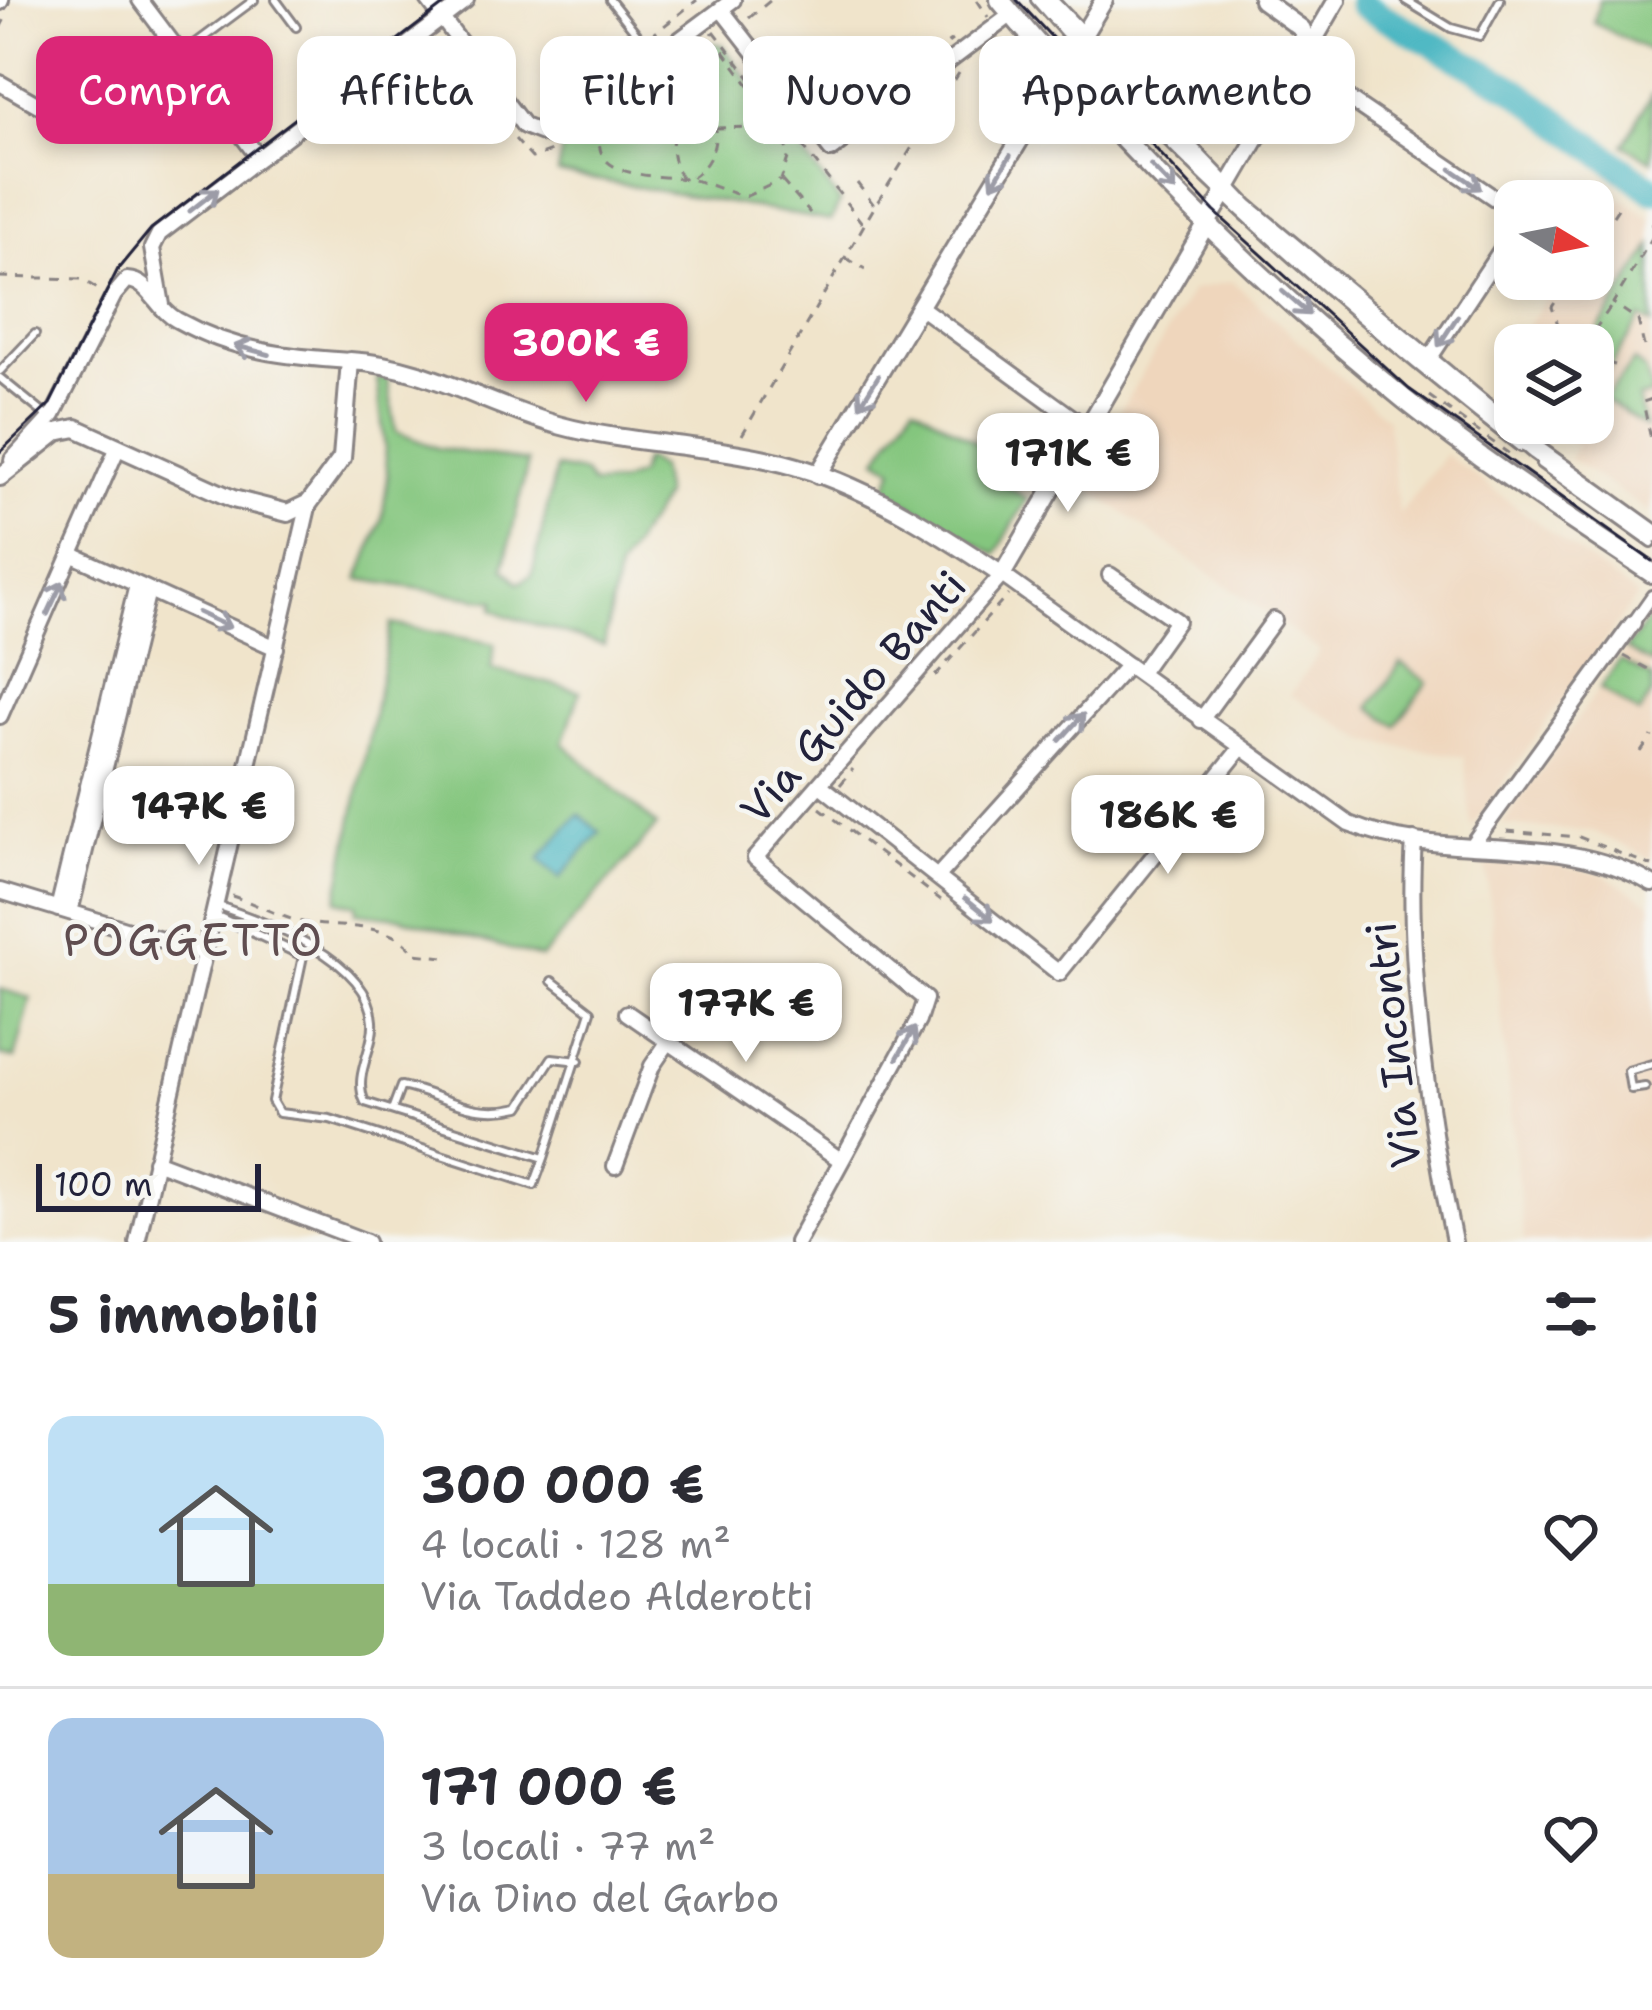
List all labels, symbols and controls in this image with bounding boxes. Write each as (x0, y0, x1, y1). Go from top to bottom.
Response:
chip: Compra (36, 36, 273, 144)
chip: Affitta (297, 36, 516, 144)
chip: Filtri (540, 36, 719, 144)
chip: Nuovo (743, 36, 955, 144)
chip: Appartamento (979, 36, 1355, 144)
one-way arrow (989, 153, 1013, 187)
one-way arrow (1149, 163, 1177, 193)
one-way arrow (1449, 166, 1483, 191)
north arrow (1494, 180, 1614, 300)
map controls (1494, 180, 1614, 444)
one-way arrow (188, 187, 220, 213)
one-way arrow (1280, 289, 1310, 316)
pin: 300K € (488, 303, 684, 405)
one-way arrow (1436, 314, 1461, 348)
text: 300K € (512, 316, 660, 368)
button: layers (1494, 324, 1614, 444)
one-way arrow (234, 338, 272, 360)
one-way arrow (857, 373, 881, 407)
pin: 171K € (970, 413, 1166, 515)
text: 171K € (1004, 426, 1132, 478)
street label: Via Guido Banti (727, 559, 979, 835)
one-way arrow (45, 581, 67, 617)
one-way arrow (195, 610, 231, 632)
one-way arrow (1058, 712, 1086, 742)
pin: 147K € (101, 766, 297, 868)
pin: 186K € (1070, 775, 1266, 877)
text: 147K € (130, 779, 268, 831)
text: 186K € (1098, 788, 1238, 840)
one-way arrow (962, 895, 994, 922)
district label: POGGETTO (63, 910, 325, 970)
street label: Via Incontri (1352, 919, 1434, 1171)
pin: 177K € (648, 963, 844, 1065)
text: 177K € (677, 976, 815, 1028)
one-way arrow (894, 1027, 918, 1062)
scale bar (36, 1158, 261, 1211)
text: 100 m (54, 1162, 153, 1207)
text: 5 immobili (48, 1280, 319, 1348)
icon: filters (1538, 1281, 1604, 1347)
text: 300 000 € (420, 1450, 704, 1518)
icon: home (144, 1464, 288, 1608)
icon: heart (1538, 1503, 1604, 1569)
text: 4 locali · 128 m² (420, 1518, 731, 1570)
text: Via Taddeo Alderotti (420, 1570, 814, 1622)
text: 171 000 € (420, 1752, 677, 1820)
icon: home (144, 1766, 288, 1910)
icon: heart (1538, 1805, 1604, 1871)
text: 3 locali · 77 m² (420, 1820, 716, 1872)
text: Via Dino del Garbo (420, 1872, 779, 1924)

